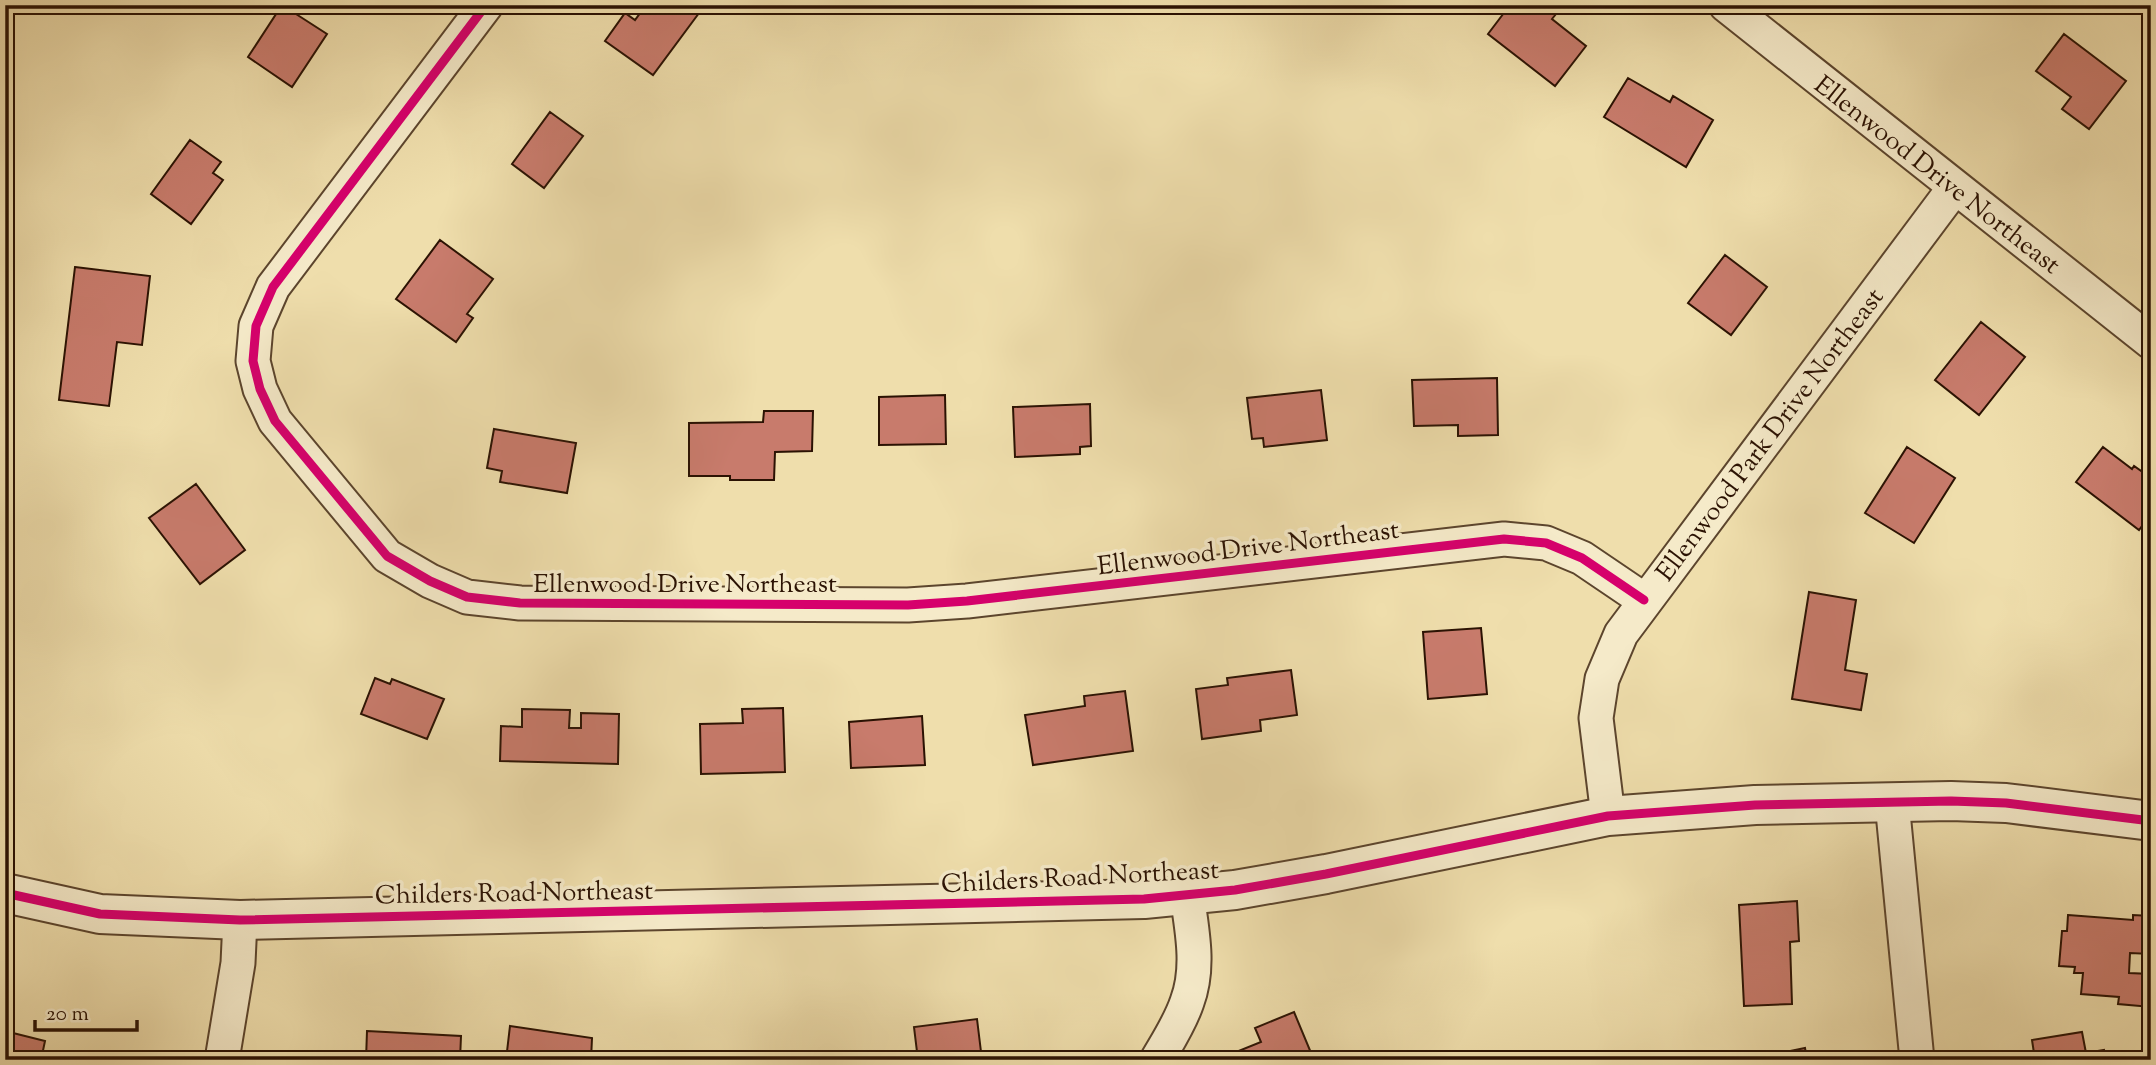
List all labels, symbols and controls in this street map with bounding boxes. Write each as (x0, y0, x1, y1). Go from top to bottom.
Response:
street label: Ellenwood Drive Northeast (1805, 68, 2068, 284)
street label: Ellenwood Park Drive Northeast (1648, 281, 1894, 590)
street label: Ellenwood Drive Northeast (1095, 513, 1401, 586)
street label: Ellenwood Drive Northeast (533, 567, 837, 604)
street label: Childers Road Northeast (940, 853, 1220, 904)
street label: Childers Road Northeast (375, 874, 654, 915)
scale bar (35, 988, 136, 1032)
text: 20 m (46, 1000, 89, 1030)

